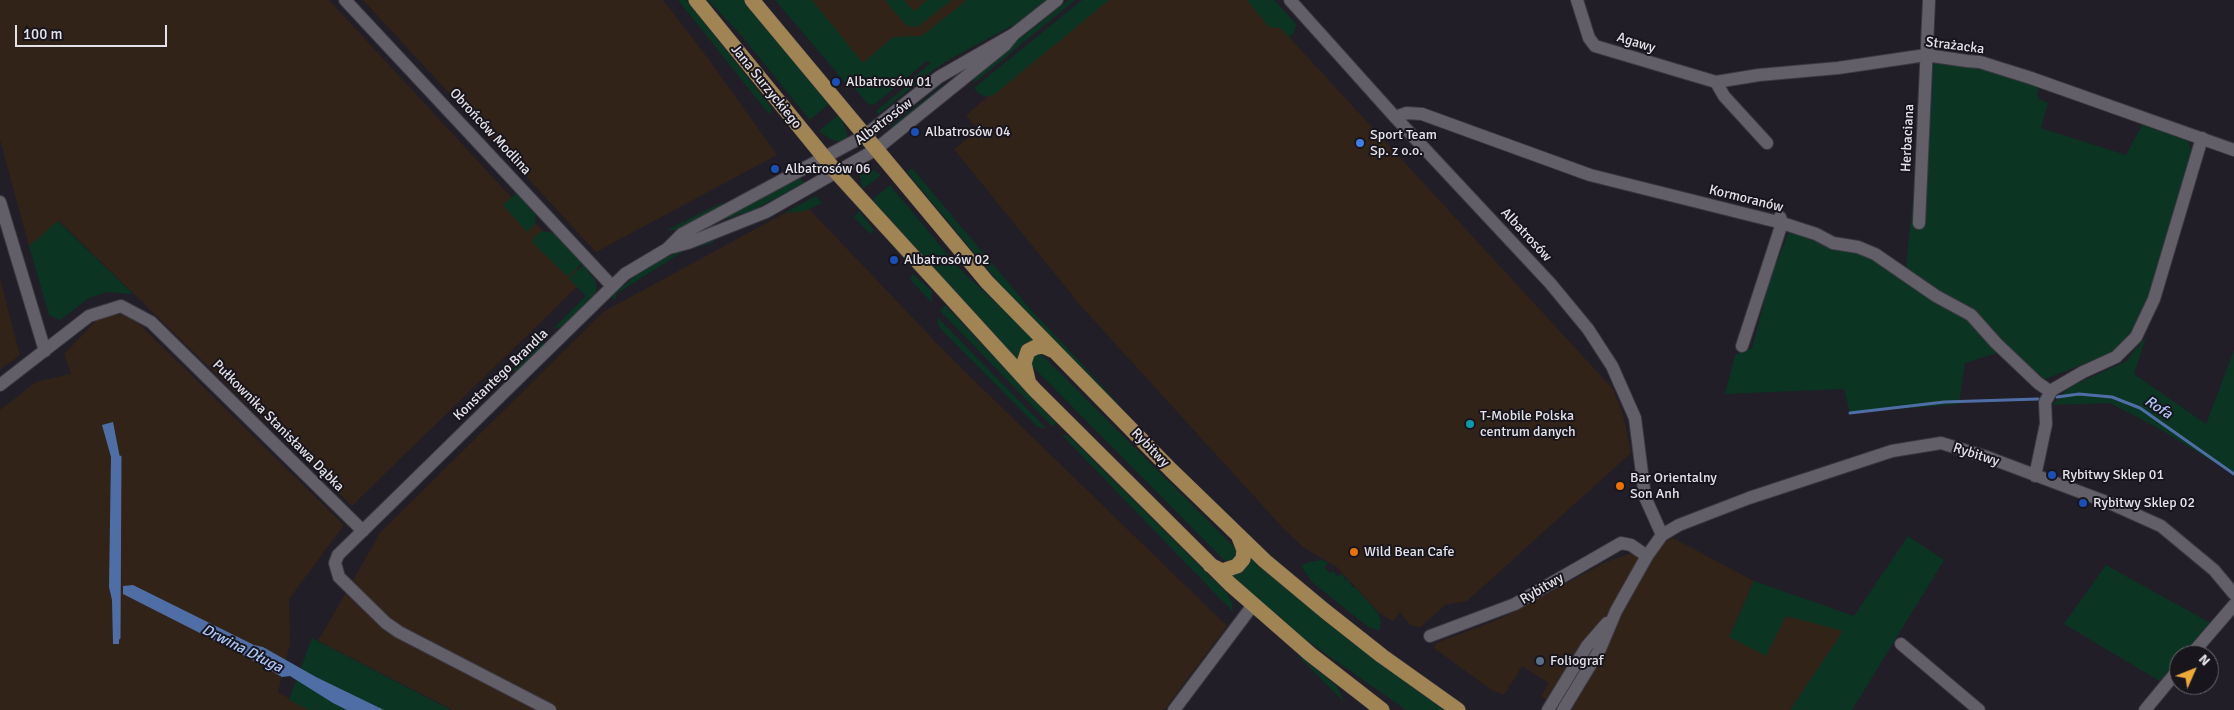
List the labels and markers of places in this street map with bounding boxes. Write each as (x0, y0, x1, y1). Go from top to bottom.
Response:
place label: Albatrosów 01 (846, 74, 932, 90)
marker: Albatrosów 01 (830, 76, 842, 88)
place label: Albatrosów 04 (925, 124, 1011, 140)
marker: Albatrosów 04 (909, 126, 921, 138)
place label: Sport Team Sp. z o.o. (1370, 127, 1437, 160)
marker: Sport Team Sp. z o.o. (1354, 137, 1366, 149)
place label: Albatrosów 06 (785, 161, 871, 177)
marker: Albatrosów 06 (769, 163, 781, 175)
place label: Albatrosów 02 (904, 252, 990, 268)
marker: Albatrosów 02 (888, 254, 900, 266)
place label: T‑Mobile Polska centrum danych (1480, 408, 1576, 441)
marker: T‑Mobile Polska centrum danych (1464, 418, 1476, 430)
place label: Rybitwy Sklep 01 (2062, 467, 2164, 483)
marker: Rybitwy Sklep 01 (2046, 469, 2058, 481)
place label: Bar Orientalny Son Anh (1630, 470, 1717, 502)
marker: Bar Orientalny Son Anh (1614, 480, 1626, 492)
place label: Rybitwy Sklep 02 (2093, 495, 2195, 511)
marker: Rybitwy Sklep 02 (2077, 497, 2089, 509)
place label: Wild Bean Cafe (1364, 544, 1455, 560)
marker: Wild Bean Cafe (1348, 546, 1360, 558)
place label: Foliograf (1550, 653, 1604, 669)
marker: Foliograf (1534, 655, 1546, 667)

